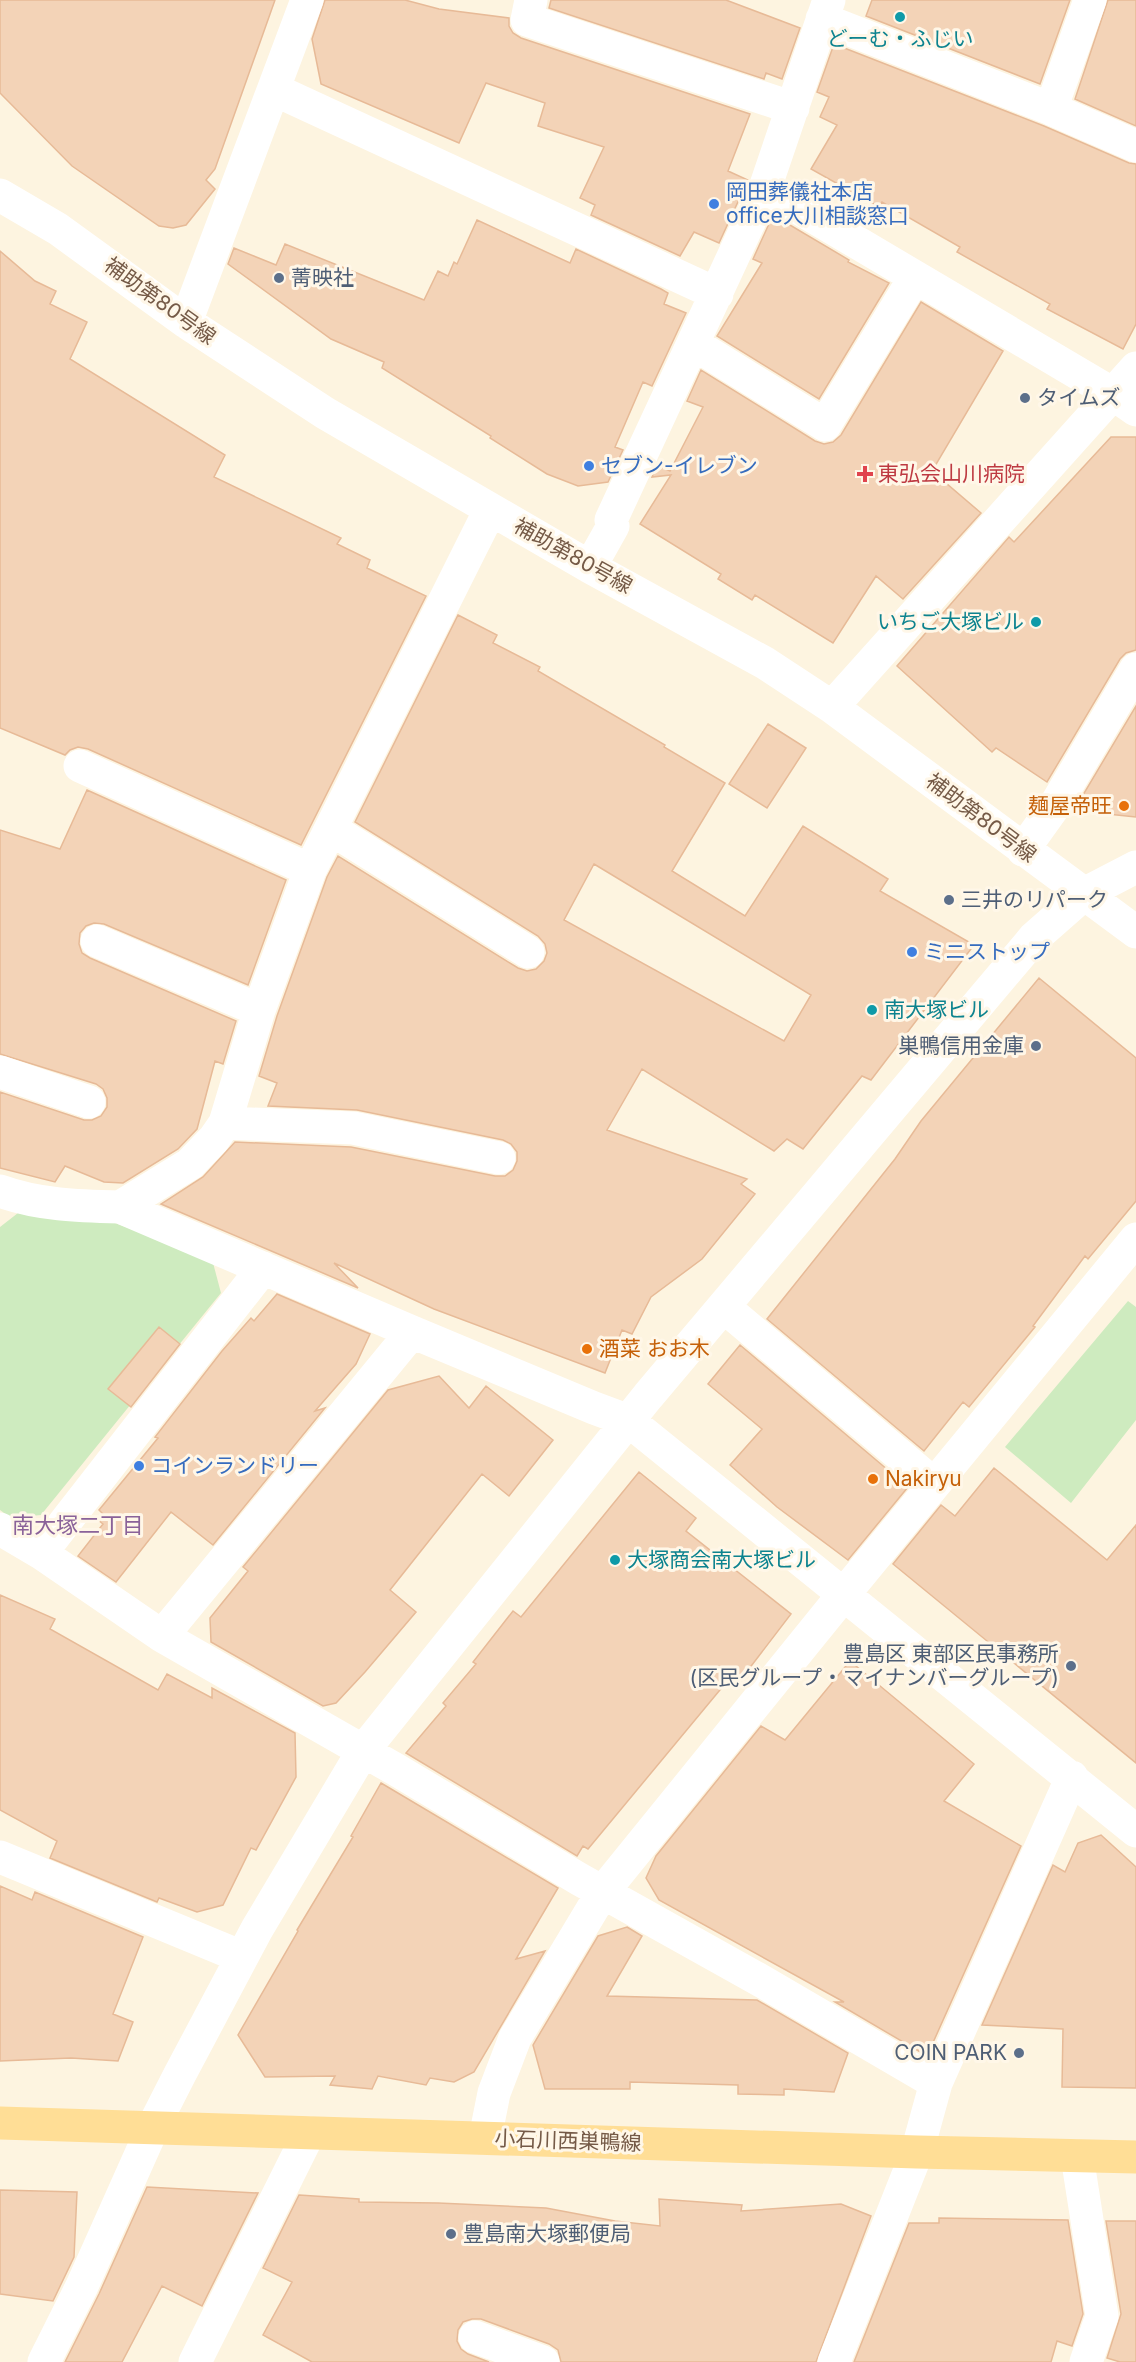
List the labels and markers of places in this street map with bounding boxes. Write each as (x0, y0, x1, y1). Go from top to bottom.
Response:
marker: どーむ・ふじい (893, 10, 907, 24)
place label: どーむ・ふじい (827, 26, 974, 51)
place label: 岡田葬儀社本店 office大川相談窓口 (726, 179, 909, 228)
marker: 岡田葬儀社本店 office大川相談窓口 (707, 197, 721, 211)
place label: 菁映社 (291, 265, 354, 290)
marker: 菁映社 (272, 271, 286, 285)
place label: タイムズ (1037, 385, 1121, 410)
marker: タイムズ (1018, 391, 1032, 405)
place label: セブン-イレブン (601, 453, 758, 478)
marker: セブン-イレブン (582, 459, 596, 473)
place label: 東弘会山川病院 (878, 461, 1025, 486)
marker: 東弘会山川病院 (856, 465, 874, 483)
place label: いちご大塚ビル (877, 609, 1024, 634)
marker: いちご大塚ビル (1029, 615, 1043, 629)
place label: 麺屋帝旺 (1028, 793, 1112, 818)
marker: 麺屋帝旺 (1117, 799, 1131, 813)
place label: 三井のリパーク (961, 887, 1108, 912)
marker: 三井のリパーク (942, 893, 956, 907)
place label: ミニストップ (924, 939, 1050, 964)
marker: ミニストップ (905, 945, 919, 959)
place label: 南大塚ビル (884, 997, 989, 1022)
marker: 南大塚ビル (865, 1003, 879, 1017)
place label: 巣鴨信用金庫 (898, 1033, 1024, 1058)
marker: 巣鴨信用金庫 (1029, 1039, 1043, 1053)
place label: 酒菜 おお木 (599, 1336, 710, 1361)
marker: 酒菜 おお木 (580, 1342, 594, 1356)
place label: コインランドリー (151, 1453, 319, 1478)
marker: コインランドリー (132, 1459, 146, 1473)
place label: Nakiryu (885, 1466, 962, 1491)
marker: Nakiryu (866, 1472, 880, 1486)
place label: 大塚商会南大塚ビル (627, 1547, 816, 1572)
marker: 大塚商会南大塚ビル (608, 1553, 622, 1567)
place label: 豊島区 東部区民事務所 (区民グループ・マイナンバーグループ) (690, 1641, 1059, 1690)
marker: 豊島区 東部区民事務所 (区民グループ・マイナンバーグループ) (1064, 1659, 1078, 1673)
place label: COIN PARK (894, 2040, 1007, 2065)
marker: COIN PARK (1012, 2046, 1026, 2060)
place label: 豊島南大塚郵便局 (463, 2221, 631, 2246)
marker: 豊島南大塚郵便局 (444, 2227, 458, 2241)

